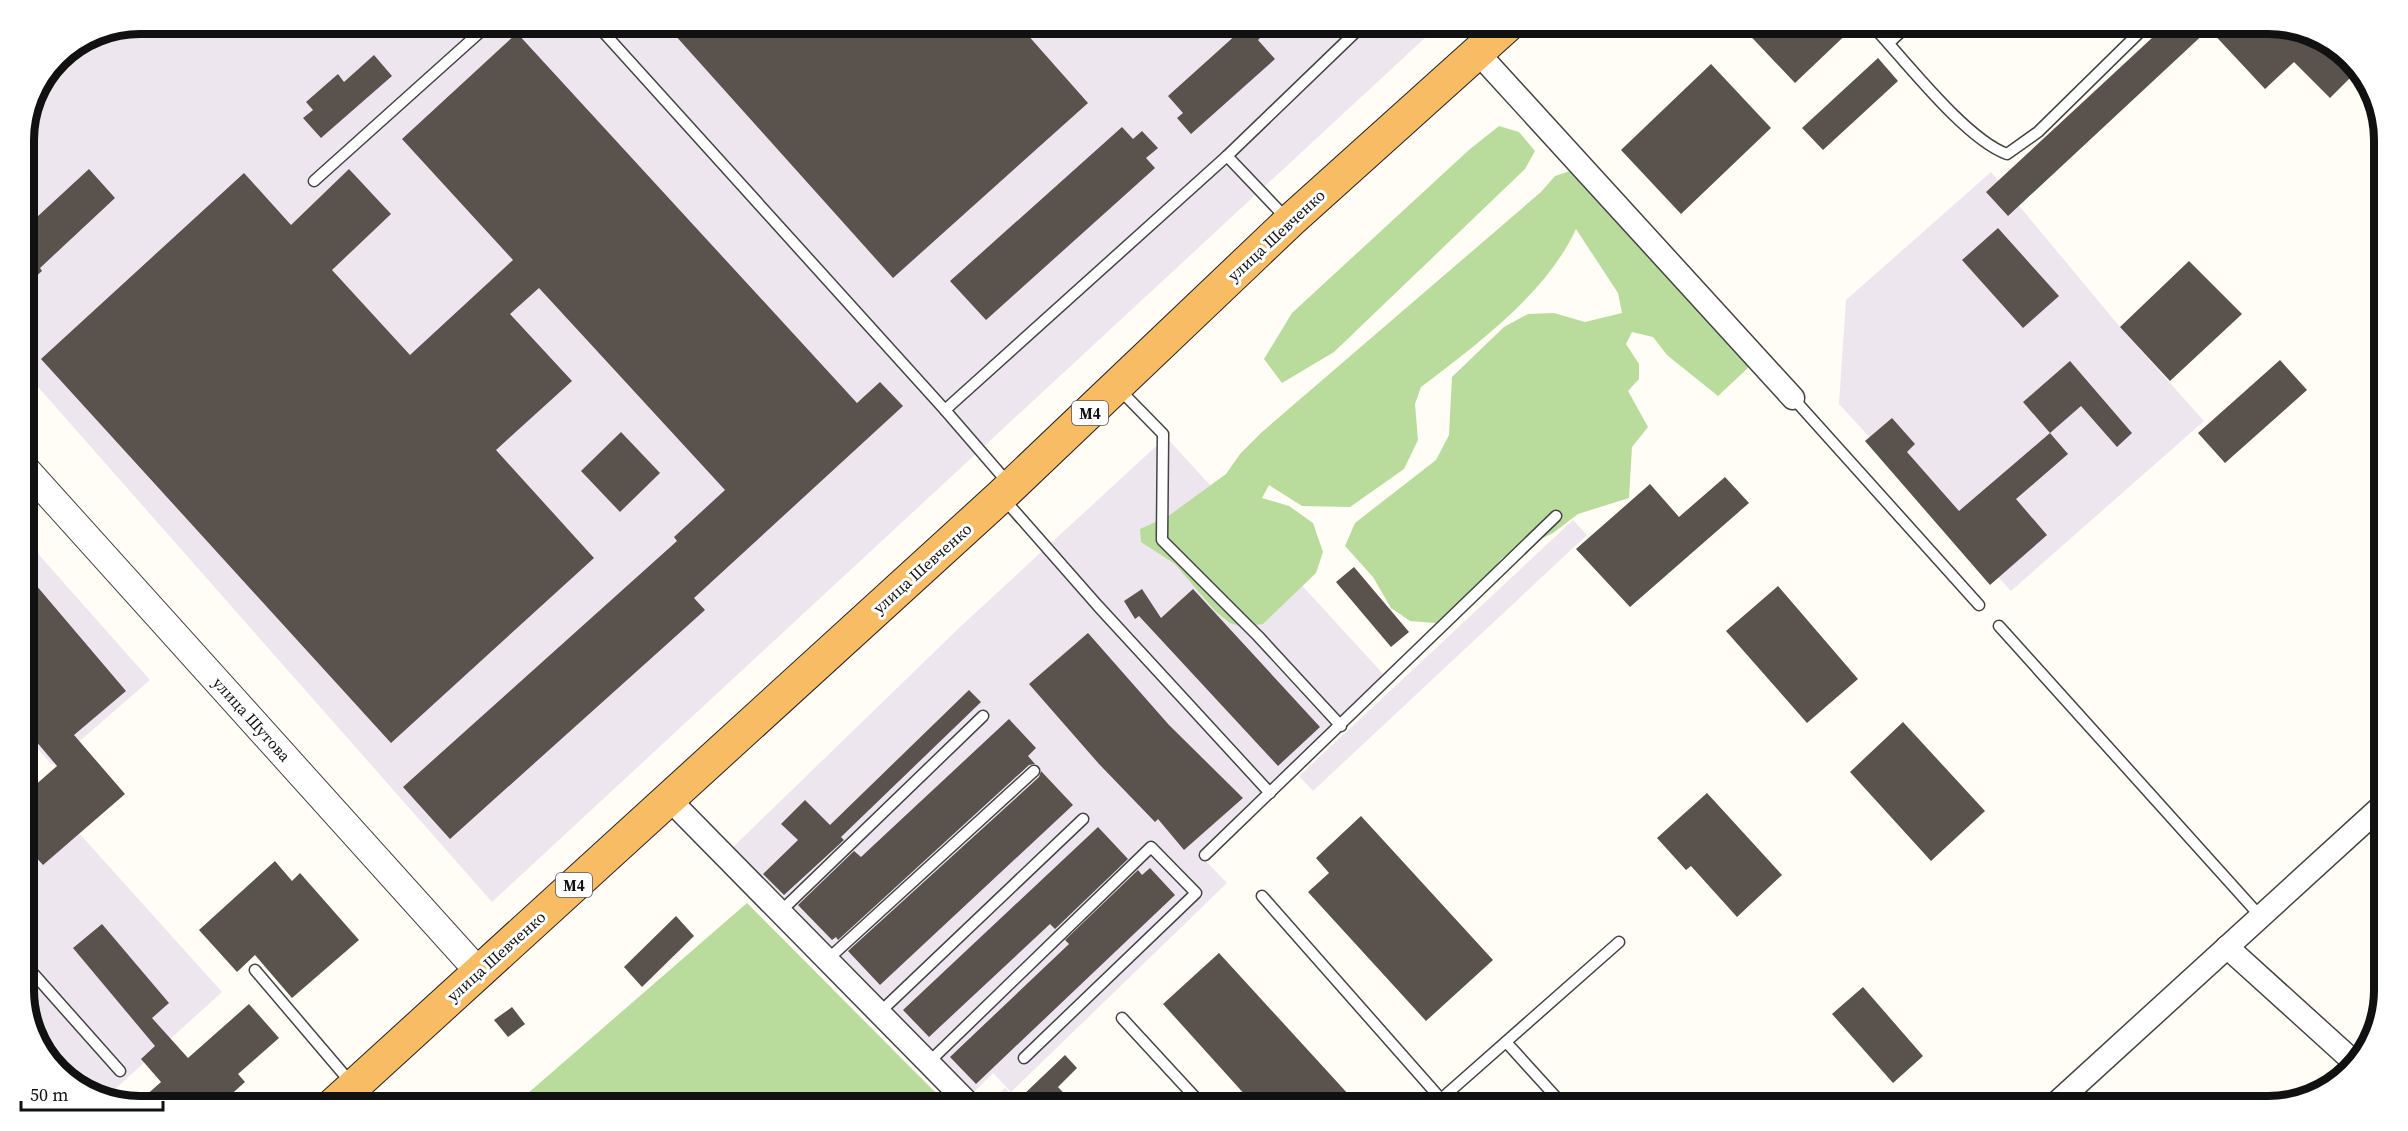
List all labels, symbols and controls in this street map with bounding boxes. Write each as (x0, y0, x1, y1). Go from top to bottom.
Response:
street label: улица Шевченко (1222, 184, 1330, 286)
road number: M4 (1072, 401, 1108, 425)
street label: улица Шевченко (868, 518, 976, 618)
street label: улица Шутова (208, 672, 296, 767)
road number: M4 (556, 873, 592, 897)
street label: улица Шевченко (442, 906, 550, 1006)
scale bar (21, 1074, 164, 1112)
text: 50 m (30, 1082, 68, 1107)

